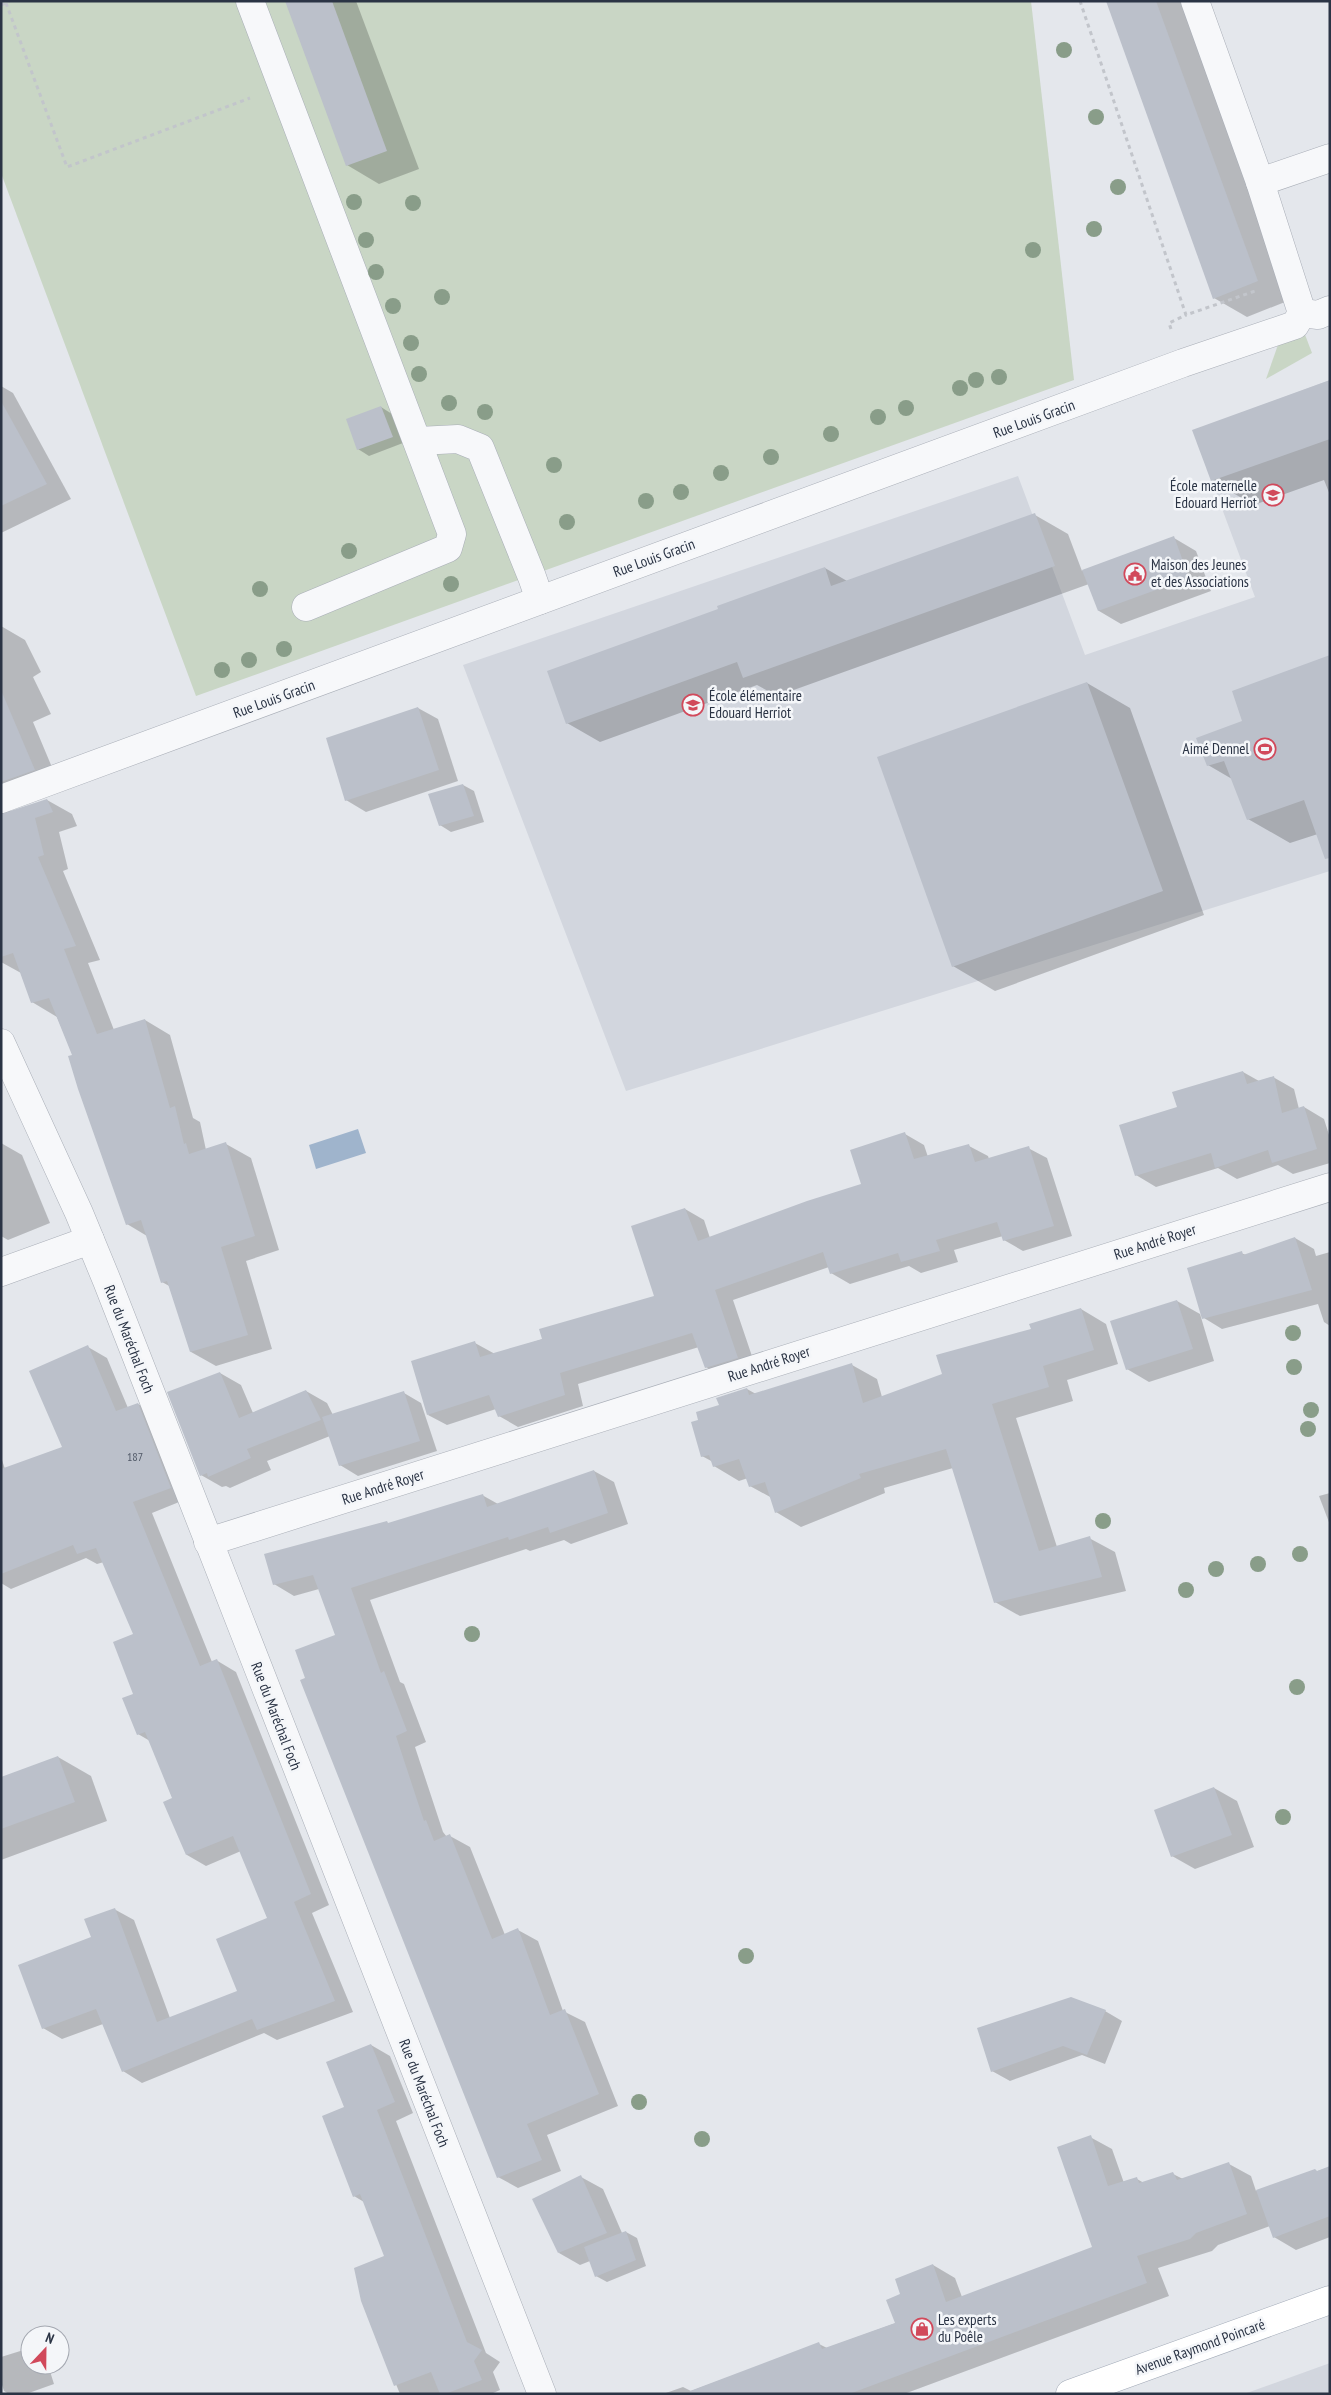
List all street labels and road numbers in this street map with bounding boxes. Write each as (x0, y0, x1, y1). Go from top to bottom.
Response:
street label: Rue Louis Gracin (990, 395, 1077, 442)
street label: Rue Louis Gracin (610, 534, 697, 581)
street label: Rue Louis Gracin (230, 675, 317, 722)
street label: Rue André Royer (1111, 1219, 1199, 1264)
street label: Rue du Maréchal Foch (100, 1282, 159, 1396)
street label: Rue André Royer (725, 1341, 813, 1386)
street label: Rue André Royer (339, 1464, 427, 1509)
street label: Rue du Maréchal Foch (247, 1659, 306, 1773)
street label: Rue du Maréchal Foch (395, 2036, 454, 2150)
street label: Avenue Raymond Poincaré (1132, 2314, 1267, 2379)

